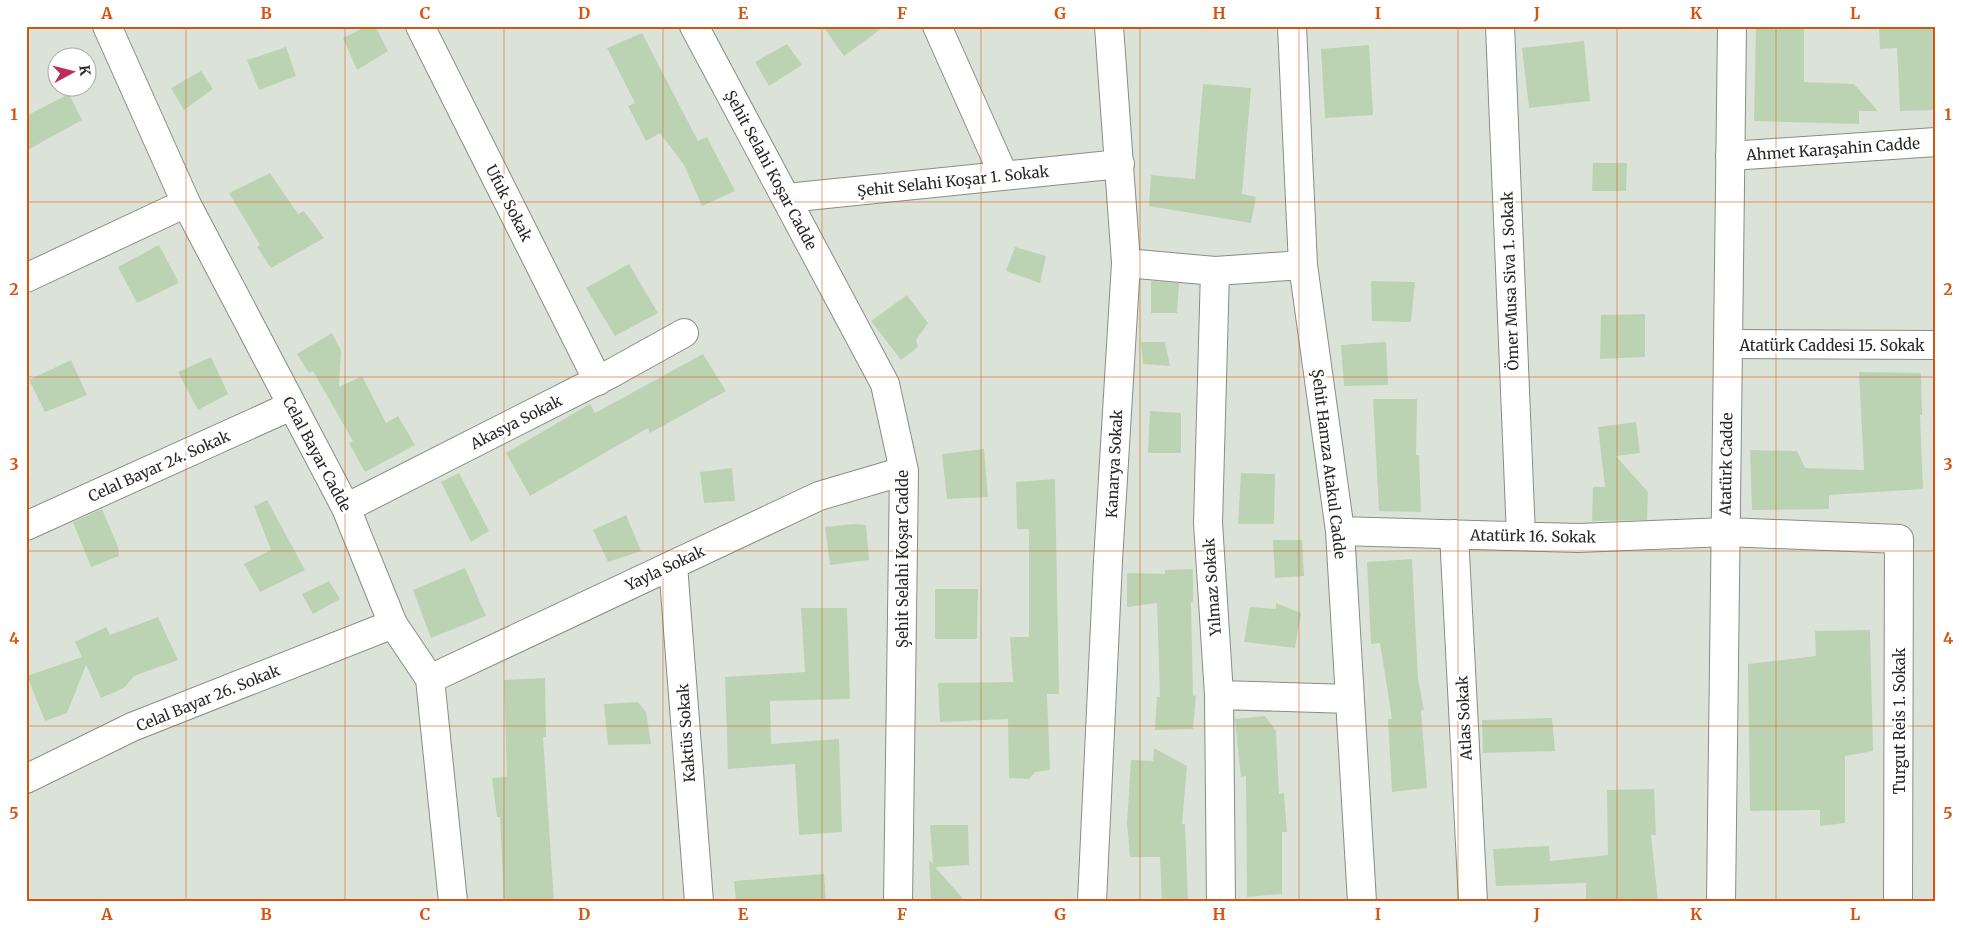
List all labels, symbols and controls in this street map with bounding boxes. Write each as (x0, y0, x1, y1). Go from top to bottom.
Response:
text: A (100, 3, 113, 23)
text: B (260, 3, 272, 23)
text: C (420, 3, 430, 23)
text: D (578, 3, 590, 23)
text: E (738, 3, 749, 23)
text: F (897, 3, 907, 23)
text: G (1054, 3, 1066, 23)
text: H (1212, 3, 1226, 23)
text: I (1375, 3, 1381, 23)
text: J (1533, 3, 1540, 23)
text: K (1690, 3, 1702, 23)
text: L (1850, 3, 1860, 23)
north arrow (48, 48, 98, 98)
text: K (75, 64, 95, 77)
street label: Şehit Selahi Koşar Cadde (721, 87, 821, 253)
text: 1 (10, 104, 18, 124)
text: 1 (1944, 104, 1952, 124)
street label: Ahmet Karaşahin Cadde (1744, 133, 1921, 165)
street label: Ufuk Sokak (482, 161, 537, 245)
street label: Şehit Selahi Koşar 1. Sokak (856, 161, 1050, 201)
street label: Ömer Musa Siva 1. Sokak (1496, 191, 1523, 371)
text: 2 (9, 279, 19, 299)
text: 2 (1943, 279, 1953, 299)
street label: Atatürk Caddesi 15. Sokak (1738, 336, 1925, 355)
street label: Şehit Hamza Atakul Cadde (1308, 368, 1350, 560)
street label: Akasya Sokak (466, 391, 565, 454)
street label: Celal Bayar Cadde (279, 393, 355, 515)
street label: Kanarya Sokak (1102, 409, 1126, 519)
street label: Atatürk Cadde (1716, 412, 1736, 517)
street label: Celal Bayar 24. Sokak (85, 426, 233, 506)
text: 3 (9, 454, 19, 474)
text: 3 (1943, 454, 1953, 474)
street label: Şehit Selahi Koşar Cadde (893, 470, 912, 648)
street label: Atatürk 16. Sokak (1469, 525, 1597, 547)
street label: Yılmaz Sokak (1199, 537, 1225, 637)
street label: Yayla Sokak (621, 541, 708, 595)
text: 4 (9, 628, 19, 648)
text: 4 (1943, 628, 1953, 648)
street label: Turgut Reis 1. Sokak (1890, 647, 1909, 794)
street label: Celal Bayar 26. Sokak (133, 660, 283, 735)
street label: Atlas Sokak (1452, 675, 1476, 762)
street label: Kaktüs Sokak (673, 682, 699, 783)
text: 5 (9, 803, 19, 823)
text: 5 (1943, 803, 1953, 823)
text: A (100, 904, 113, 924)
text: B (260, 904, 272, 924)
text: C (420, 904, 430, 924)
text: D (578, 904, 590, 924)
text: E (738, 904, 749, 924)
text: F (897, 904, 907, 924)
text: G (1054, 904, 1066, 924)
text: H (1212, 904, 1226, 924)
text: I (1375, 904, 1381, 924)
text: J (1533, 904, 1540, 924)
text: K (1690, 904, 1702, 924)
text: L (1850, 904, 1860, 924)

